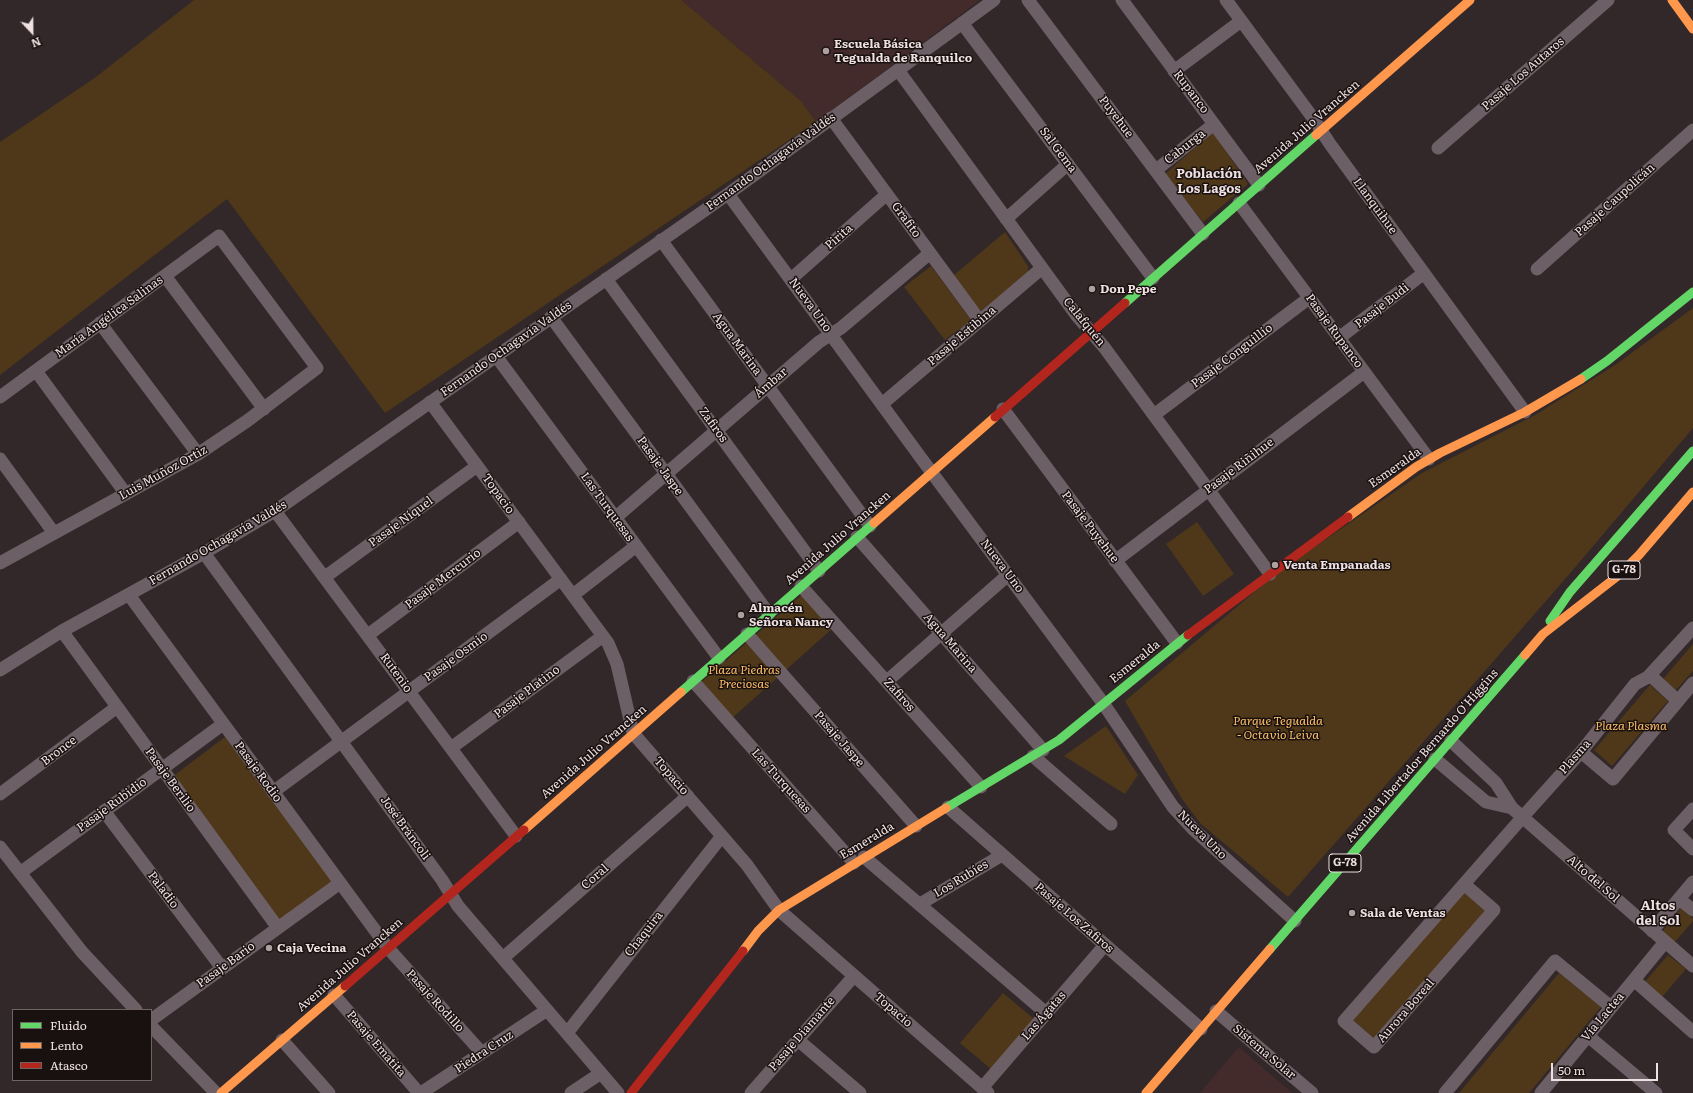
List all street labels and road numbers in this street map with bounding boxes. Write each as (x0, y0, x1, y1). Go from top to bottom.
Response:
street label: Pasaje Los Autaros (1479, 34, 1567, 114)
street label: Rupanco (1170, 68, 1212, 116)
street label: Avenida Julio Vrancken (1251, 77, 1363, 177)
street label: Puyehue (1096, 93, 1136, 141)
street label: Fernando Ochagavía Valdés (703, 110, 839, 214)
street label: Sal Gema (1036, 124, 1080, 176)
street label: Caburga (1162, 127, 1208, 167)
street label: Pasaje Caupolicán (1572, 160, 1658, 240)
street label: Llanquihue (1350, 175, 1400, 237)
street label: Grafito (888, 199, 924, 241)
street label: Pirita (822, 221, 856, 253)
street label: María Angélica Salinas (52, 273, 166, 361)
street label: Nueva Uno (786, 275, 834, 335)
street label: Pasaje Budi (1352, 280, 1412, 332)
street label: Pasaje Rupanco (1302, 291, 1366, 371)
street label: Calafquén (1060, 295, 1108, 349)
street label: Fernando Ochagavía Valdés (438, 298, 574, 400)
street label: Pasaje Estibina (925, 303, 999, 369)
street label: Agua Marina (709, 310, 765, 378)
street label: Pasaje Conguillío (1188, 321, 1276, 391)
street label: Ámbar (751, 365, 791, 401)
street label: Zafiros (695, 405, 731, 445)
street label: Pasaje Jaspe (634, 434, 686, 498)
street label: Pasaje Riñihue (1201, 435, 1277, 497)
street label: Luis Muñoz Ortiz (116, 443, 210, 503)
street label: Esmeralda (1366, 445, 1424, 491)
street label: Las Turquesas (577, 470, 637, 544)
street label: Topacio (479, 471, 517, 517)
street label: Avenida Julio Vrancken (782, 488, 894, 588)
street label: Pasaje Puyehue (1058, 488, 1122, 566)
street label: Pasaje Níquel (366, 494, 436, 550)
street label: Fernando Ochagavía Valdés (147, 498, 289, 588)
street label: Nueva Uno (977, 536, 1027, 596)
street label: Pasaje Mercurio (402, 546, 484, 612)
road number: G-78 (1608, 561, 1640, 579)
street label: Agua Marina (920, 610, 980, 676)
street label: Pasaje Osmio (421, 629, 491, 685)
street label: Esmeralda (1107, 637, 1163, 687)
street label: Rutenio (377, 650, 415, 696)
street label: Pasaje Platino (491, 663, 563, 721)
street label: Avenida Libertador Bernardo O'Higgins (1343, 666, 1501, 846)
street label: Zafiros (880, 675, 918, 715)
street label: Avenida Julio Vrancken (538, 702, 650, 802)
street label: Pasaje Jaspe (811, 708, 867, 770)
street label: Bronce (39, 733, 79, 769)
street label: Plasma (1556, 737, 1594, 777)
street label: Pasaje Rodio (231, 739, 285, 805)
street label: Pasaje Berilio (142, 745, 198, 815)
street label: Las Turquesas (748, 746, 814, 816)
street label: Topacio (651, 754, 691, 798)
street label: Pasaje Rubidio (74, 775, 150, 835)
street label: José Bráncoli (377, 793, 433, 863)
street label: Nueva Uno (1175, 808, 1229, 862)
street label: Esmeralda (837, 819, 897, 863)
street label: Alto del Sol (1564, 852, 1622, 906)
road number: G-78 (1329, 854, 1361, 872)
street label: Los Rubíes (931, 857, 991, 901)
street label: Coral (578, 861, 612, 893)
street label: Paladio (144, 869, 182, 911)
street label: Pasaje Los Zafiros (1032, 880, 1116, 956)
street label: Chaquira (622, 909, 666, 959)
street label: Avenida Julio Vrancken (294, 915, 406, 1015)
street label: Pasaje Bario (194, 939, 258, 991)
street label: Pasaje Rodillo (403, 967, 467, 1035)
street label: Aurora Boreal (1374, 976, 1438, 1046)
street label: Las Ágatas (1019, 989, 1069, 1043)
street label: Topacio (871, 990, 915, 1030)
street label: Vía Lactea (1579, 990, 1627, 1044)
street label: Pasaje Diamante (766, 994, 838, 1074)
street label: Pasaje Ematita (343, 1008, 409, 1080)
street label: Sistema Solar (1230, 1021, 1298, 1083)
street label: Piedra Cruz (452, 1028, 516, 1076)

